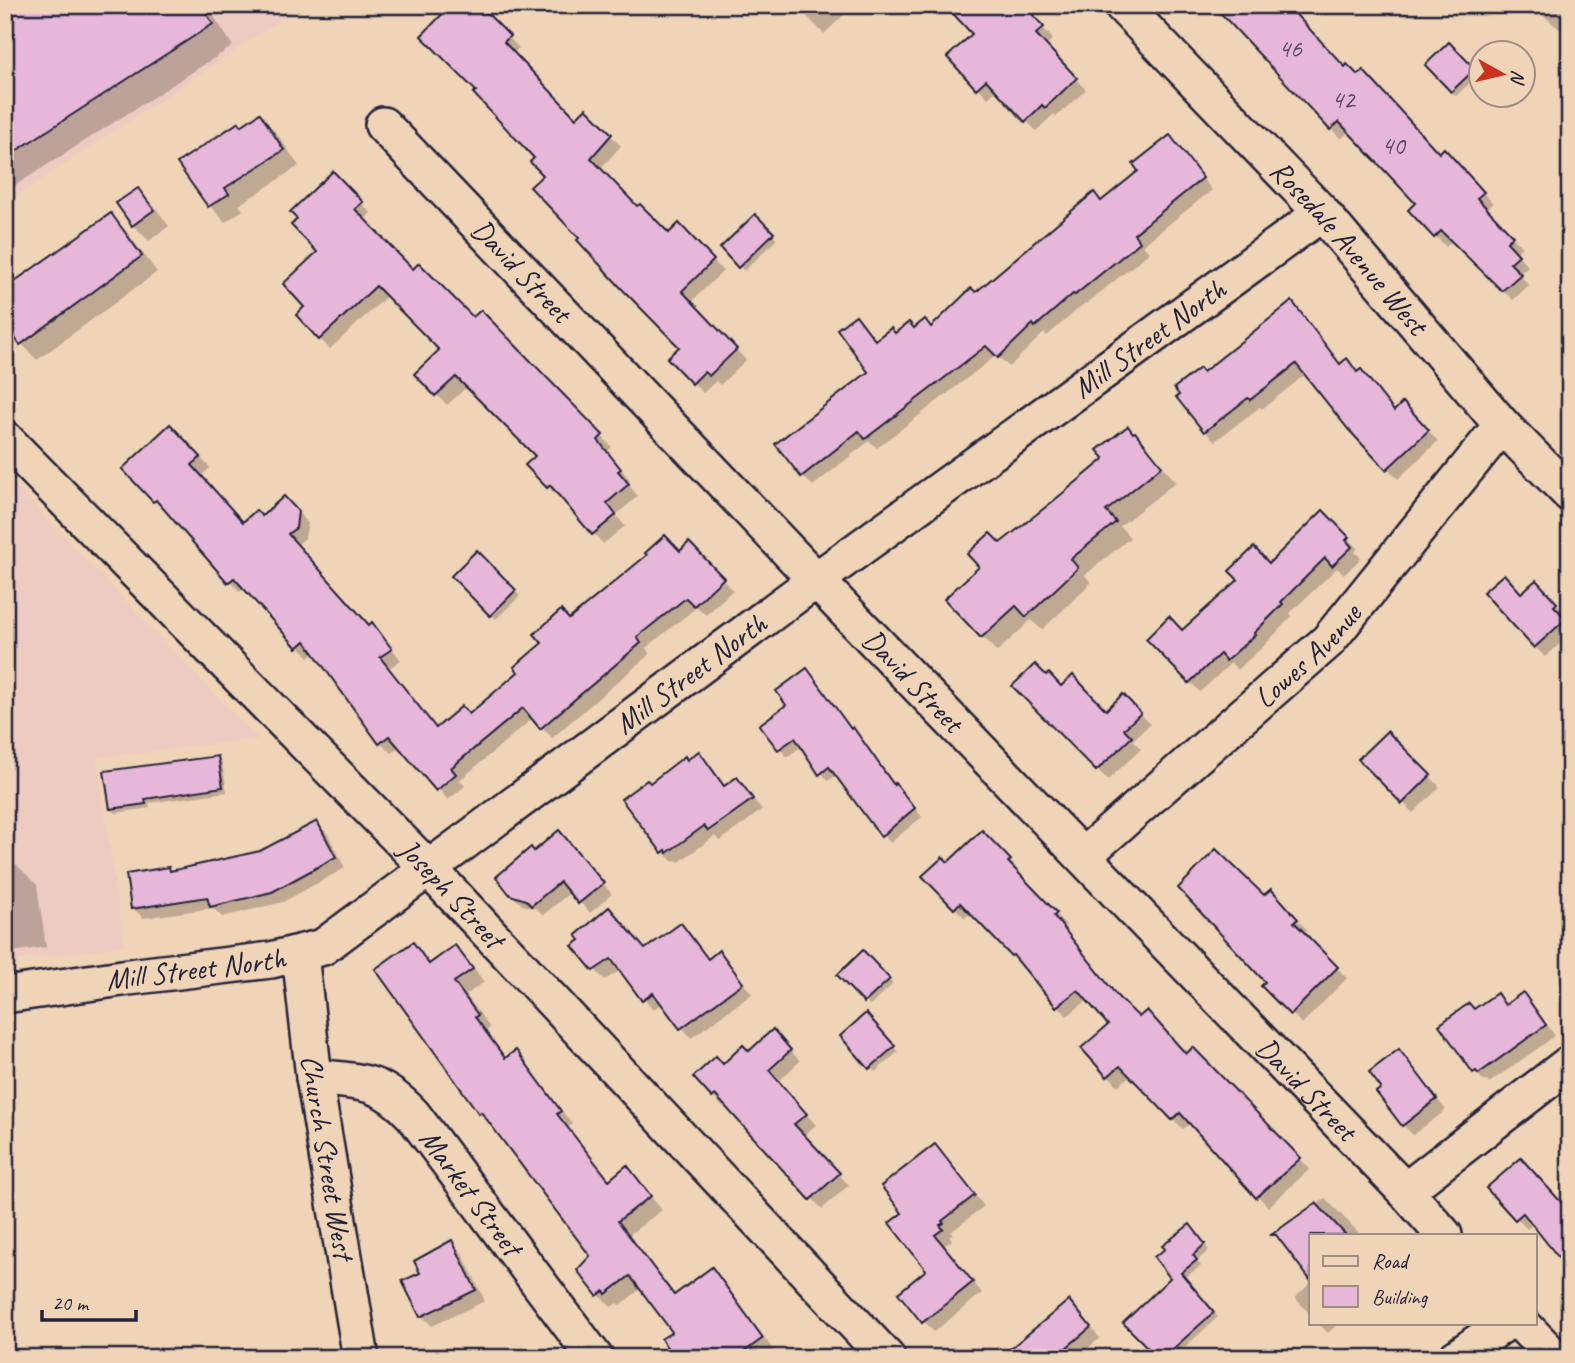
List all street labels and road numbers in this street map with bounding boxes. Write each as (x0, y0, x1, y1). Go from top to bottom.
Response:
street label: Rosedale Avenue West (1262, 152, 1438, 345)
street label: David Street (463, 211, 582, 333)
street label: Mill Street North (1065, 269, 1234, 407)
street label: Lowes Avenue (1246, 594, 1371, 716)
street label: Mill Street North (607, 604, 775, 742)
street label: David Street (855, 621, 974, 743)
street label: Joseph Street (389, 829, 515, 959)
street label: Mill Street North (103, 938, 290, 999)
street label: David Street (1248, 1029, 1367, 1151)
street label: Church Street West (293, 1053, 364, 1266)
street label: Market Street (411, 1121, 533, 1266)

